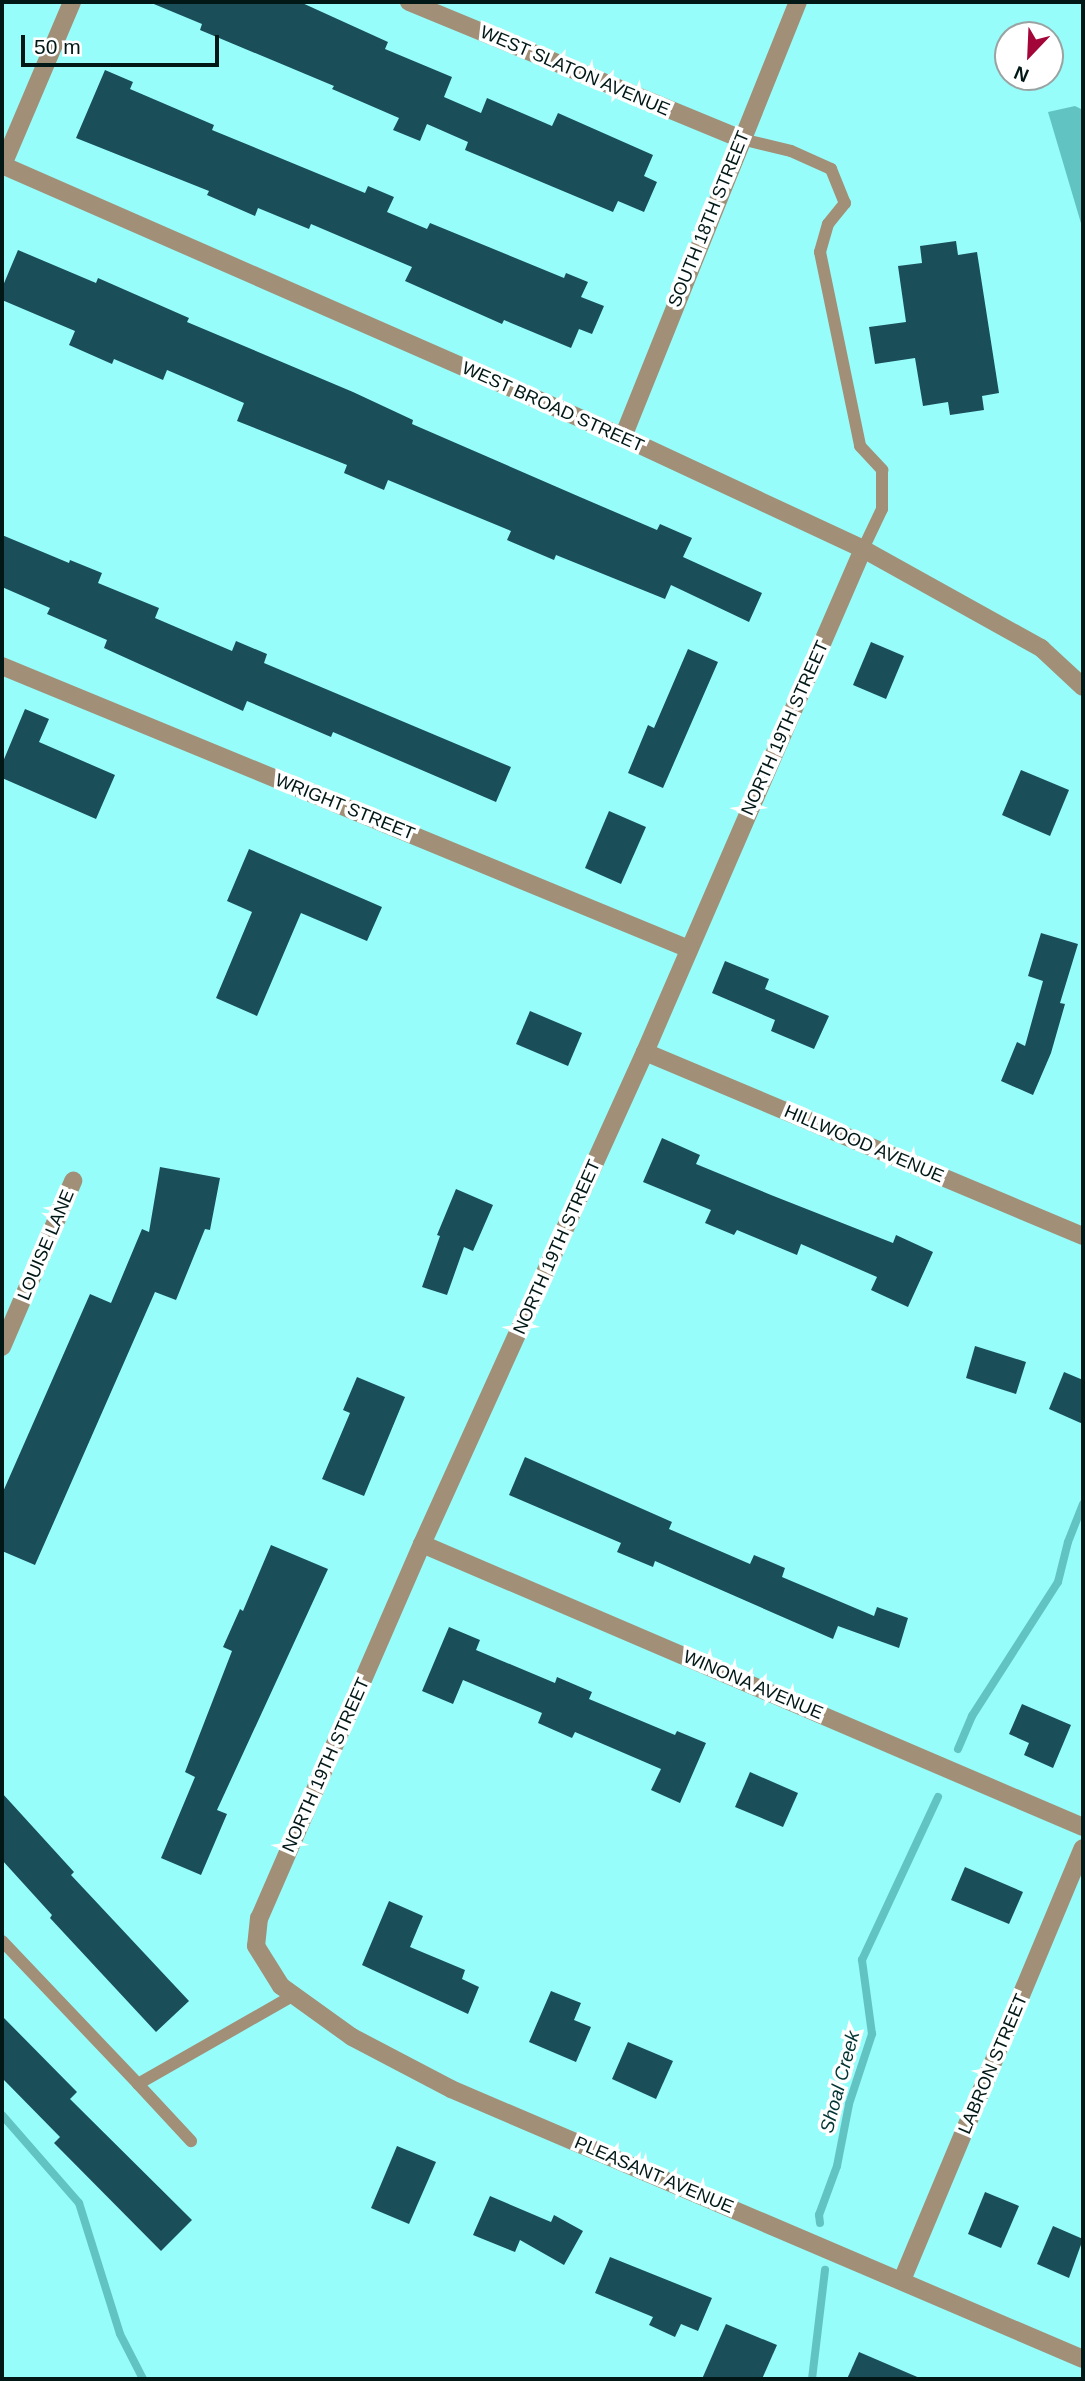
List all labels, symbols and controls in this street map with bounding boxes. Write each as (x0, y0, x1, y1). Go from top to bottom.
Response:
scale bar (24, 21, 222, 65)
street label: WEST SLATON AVENUE (476, 21, 674, 121)
north arrow (994, 21, 1064, 91)
text: 50 m (34, 35, 81, 58)
text: N (1011, 62, 1032, 86)
street label: SOUTH 18TH STREET (664, 128, 754, 310)
street label: WEST BROAD STREET (459, 357, 647, 457)
street label: NORTH 19TH STREET (737, 637, 833, 819)
street label: WRIGHT STREET (272, 769, 418, 845)
street label: HILLWOOD AVENUE (780, 1100, 948, 1188)
street label: NORTH 19TH STREET (509, 1156, 605, 1338)
street label: LOUISE LANE (13, 1186, 79, 1304)
street label: WINONA AVENUE (679, 1645, 827, 1725)
street label: NORTH 19TH STREET (278, 1674, 374, 1856)
street label: LABRON STREET (954, 1991, 1032, 2137)
water label: Shoal Creek (815, 2029, 865, 2135)
street label: PLEASANT AVENUE (571, 2132, 737, 2218)

